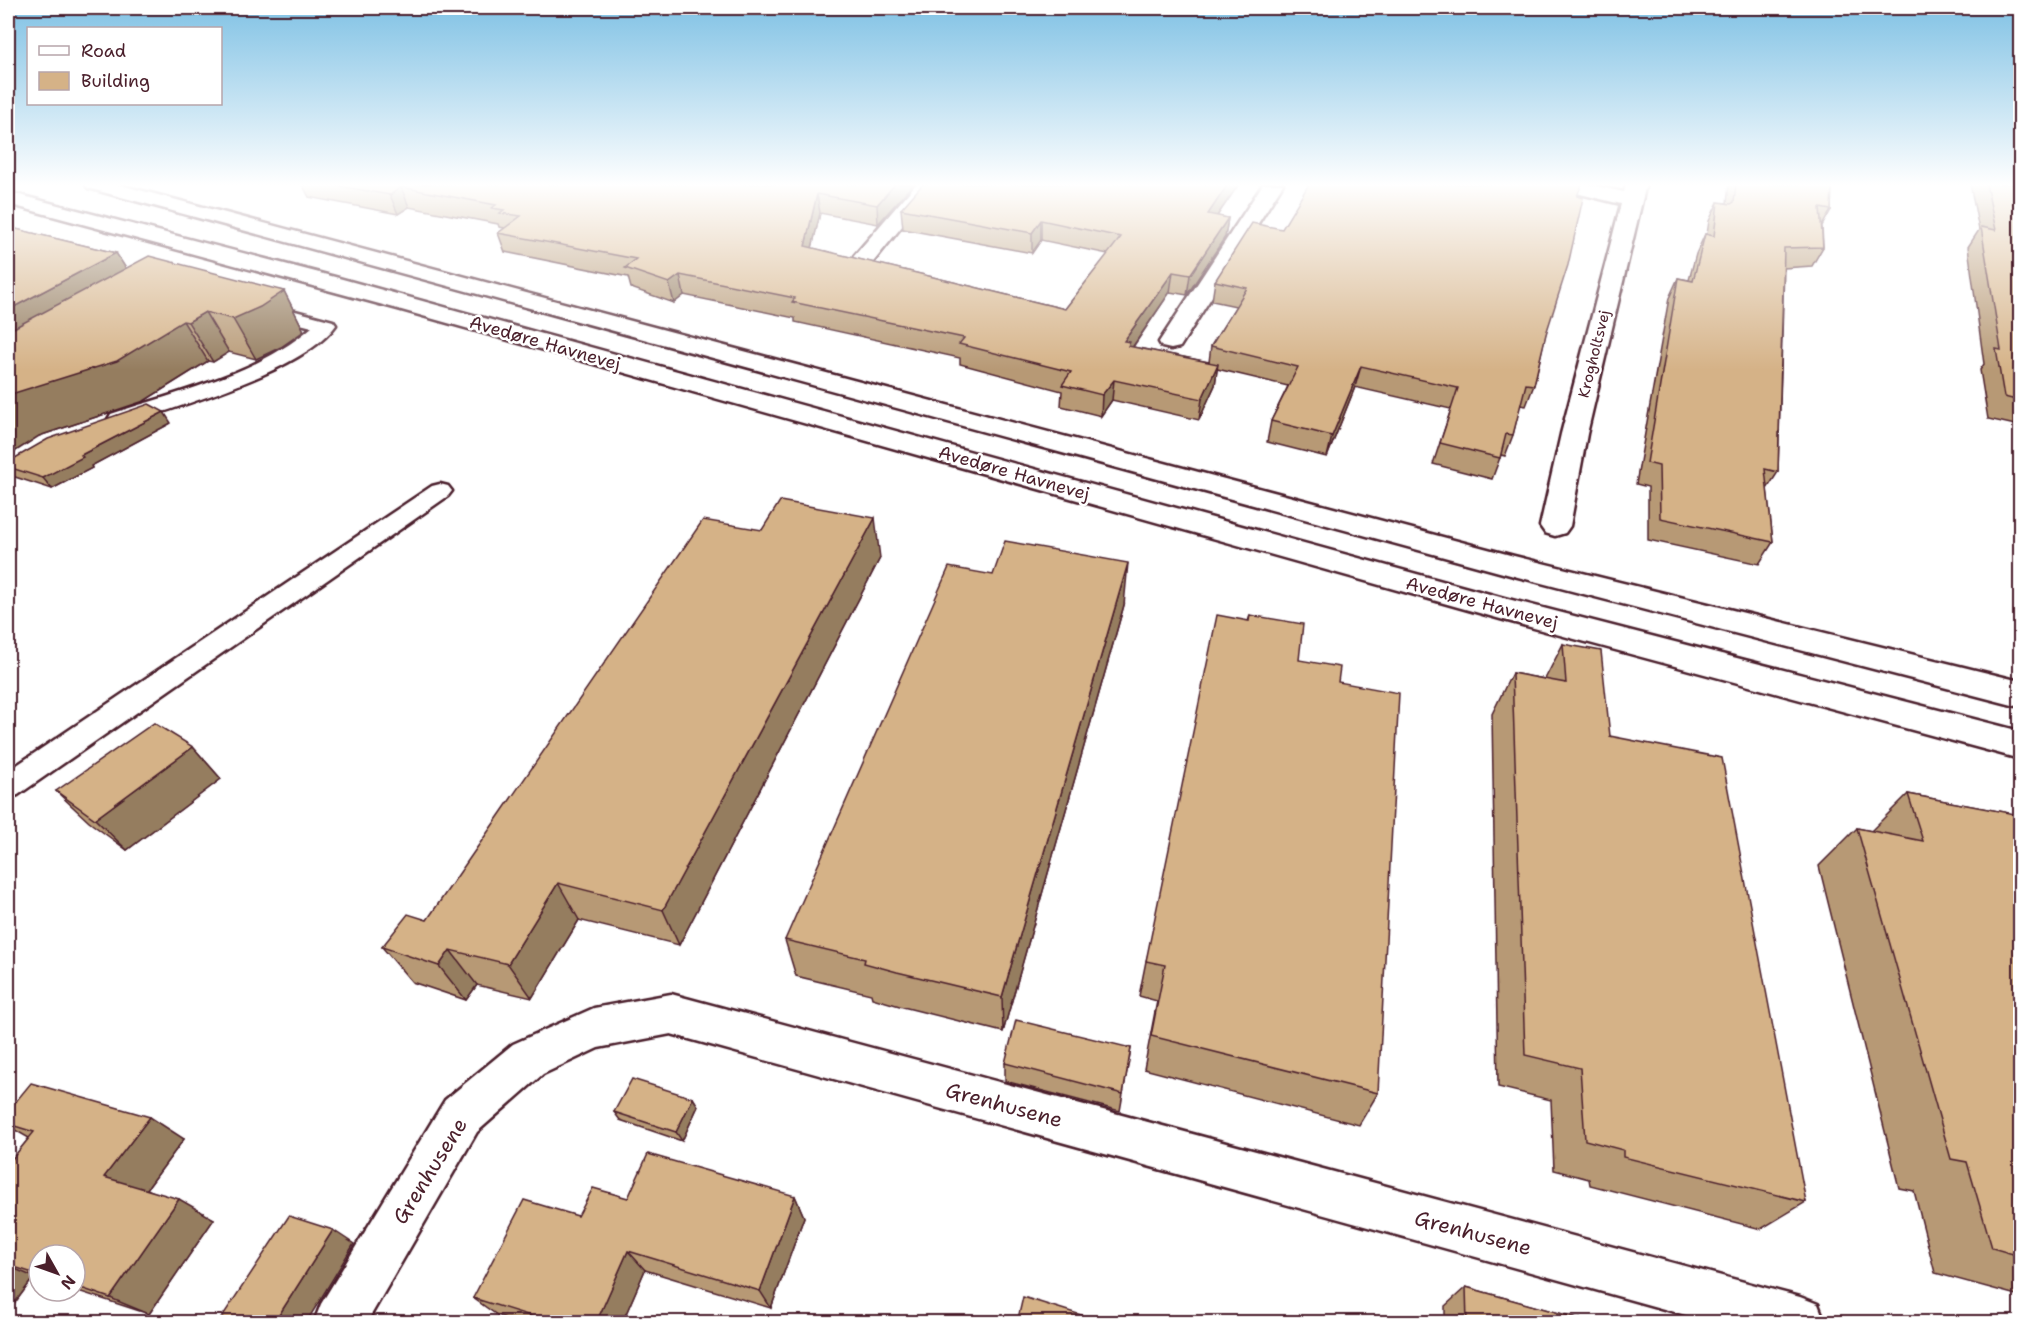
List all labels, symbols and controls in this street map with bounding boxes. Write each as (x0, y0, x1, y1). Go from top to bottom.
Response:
legend (27, 27, 222, 105)
text: Road (81, 39, 126, 63)
text: Building (81, 69, 150, 93)
street label: Krogholtsvej (1573, 308, 1615, 400)
street label: Avedøre Havnevej (466, 310, 624, 376)
street label: Avedøre Havnevej (935, 440, 1093, 506)
street label: Avedøre Havnevej (1403, 571, 1561, 635)
street label: Grenhusene (942, 1076, 1066, 1134)
street label: Grenhusene (386, 1113, 474, 1229)
street label: Grenhusene (1411, 1204, 1535, 1262)
north arrow (27, 1243, 87, 1303)
text: N (56, 1271, 80, 1294)

